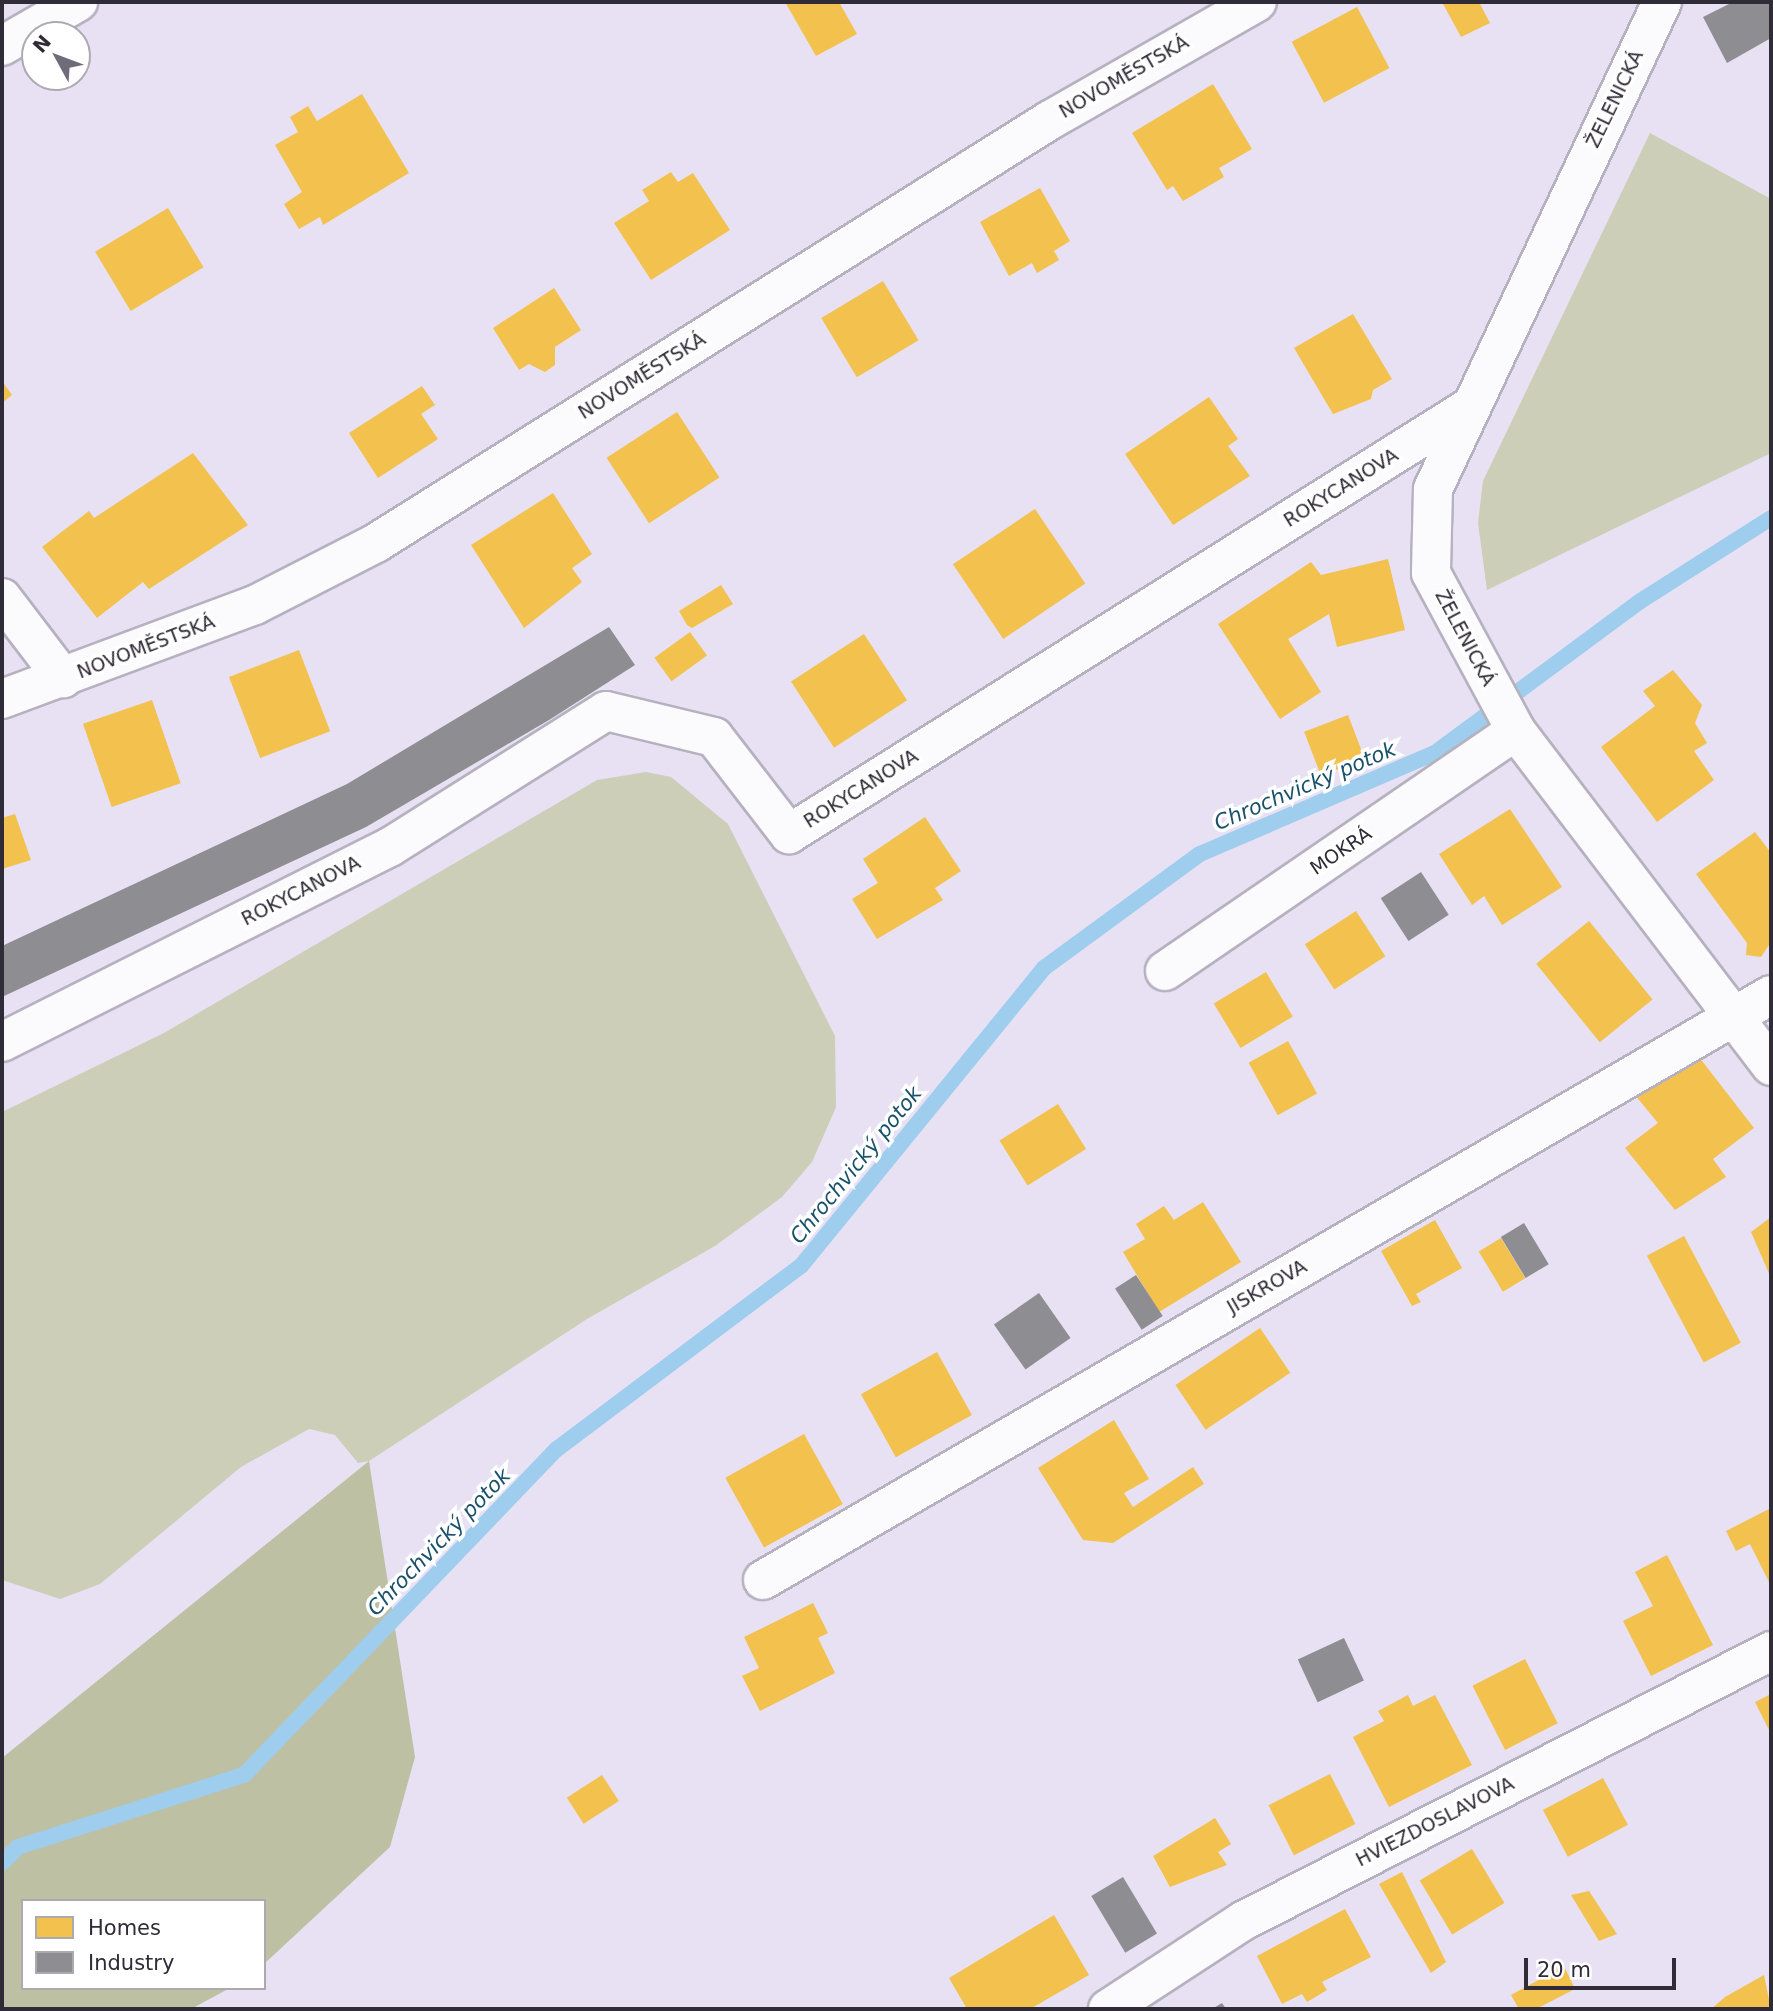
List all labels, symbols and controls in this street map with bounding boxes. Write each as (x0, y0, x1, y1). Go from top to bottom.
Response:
north arrow (21, 21, 91, 91)
text: N (28, 30, 55, 57)
street label: NOVOMĚSTSKÁ (1055, 31, 1193, 123)
street label: ŽELENICKÁ (1582, 46, 1648, 152)
street label: NOVOMĚSTSKÁ (574, 328, 710, 424)
street label: ROKYCANOVA (1280, 444, 1402, 532)
street label: ŽELENICKÁ (1430, 586, 1500, 690)
street label: NOVOMĚSTSKÁ (74, 610, 218, 684)
water label: Chrochvický potok (1210, 736, 1400, 836)
street label: ROKYCANOVA (800, 745, 922, 833)
street label: MOKRÁ (1306, 822, 1376, 880)
street label: ROKYCANOVA (238, 851, 364, 931)
water label: Chrochvický potok (785, 1081, 927, 1249)
street label: JISKROVA (1223, 1255, 1311, 1319)
water label: Chrochvický potok (362, 1463, 516, 1621)
street label: HVIEZDOSLAVOVA (1352, 1772, 1518, 1872)
legend (21, 1899, 266, 1990)
text: Homes (88, 1916, 161, 1940)
scale bar (1528, 1944, 1680, 1988)
text: Industry (88, 1951, 174, 1975)
text: 20 m (1537, 1958, 1591, 1982)

